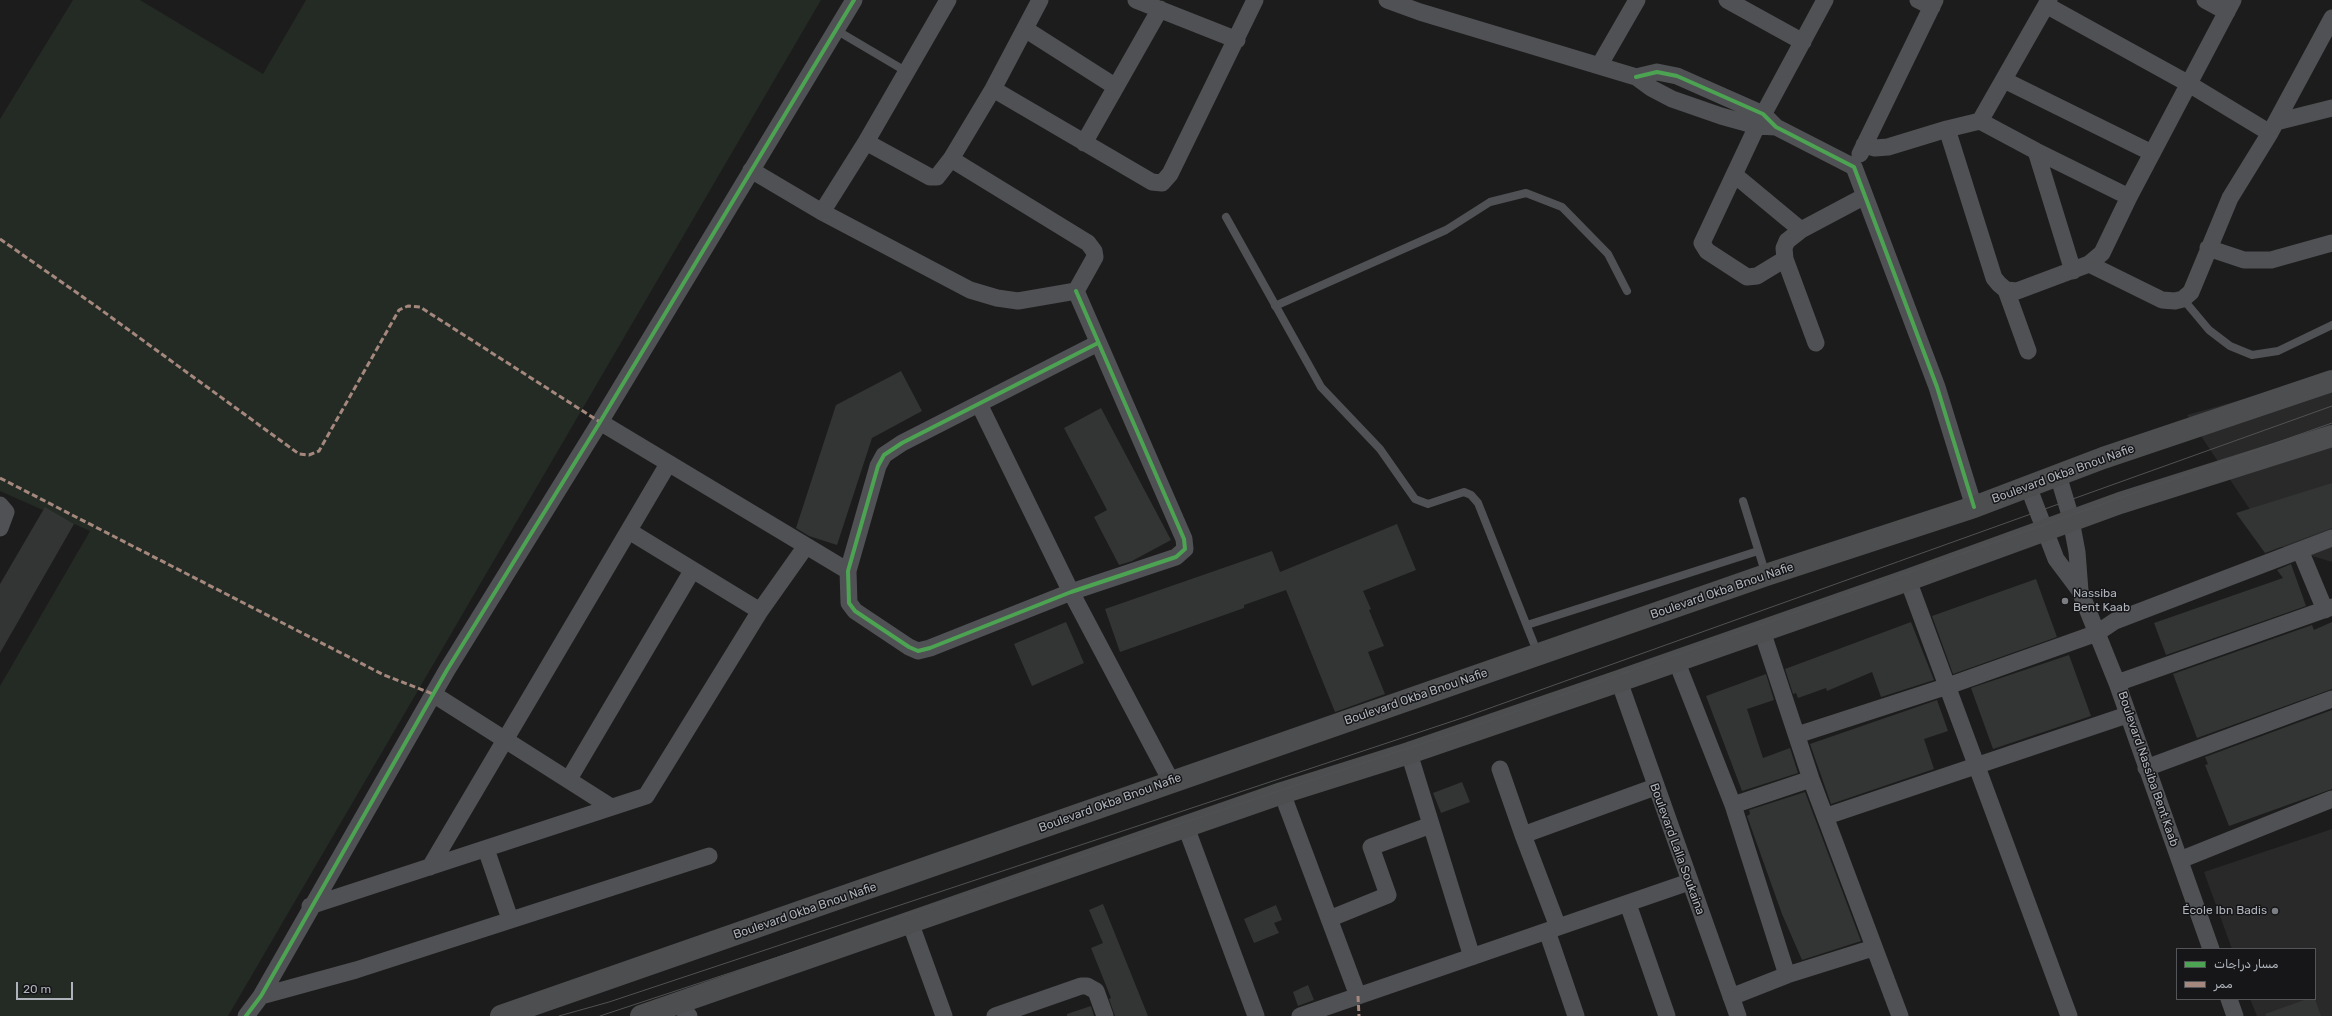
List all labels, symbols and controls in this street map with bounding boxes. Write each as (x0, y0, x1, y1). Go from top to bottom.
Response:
street label: Boulevard Okba Bnou Nafie (1990, 441, 2136, 507)
street label: Boulevard Okba Bnou Nafie (1648, 560, 1796, 622)
place label: Nassiba Bent Kaab (2073, 587, 2130, 615)
marker: Nassiba Bent Kaab (2060, 596, 2070, 606)
street label: Boulevard Okba Bnou Nafie (1342, 666, 1490, 728)
street label: Boulevard Nassiba Bent Kaab (2115, 690, 2181, 848)
street label: Boulevard Okba Bnou Nafie (1037, 770, 1183, 836)
street label: Boulevard Lalla Soukaina (1646, 781, 1708, 917)
street label: Boulevard Okba Bnou Nafie (731, 880, 879, 942)
place label: École Ibn Badis (2182, 904, 2267, 918)
marker: École Ibn Badis (2270, 906, 2280, 916)
legend (2176, 948, 2316, 1000)
text: مسار دراجات (2214, 957, 2278, 971)
scale bar (18, 974, 75, 1000)
text: ممر (2214, 977, 2233, 991)
text: 20 m (23, 982, 51, 996)

